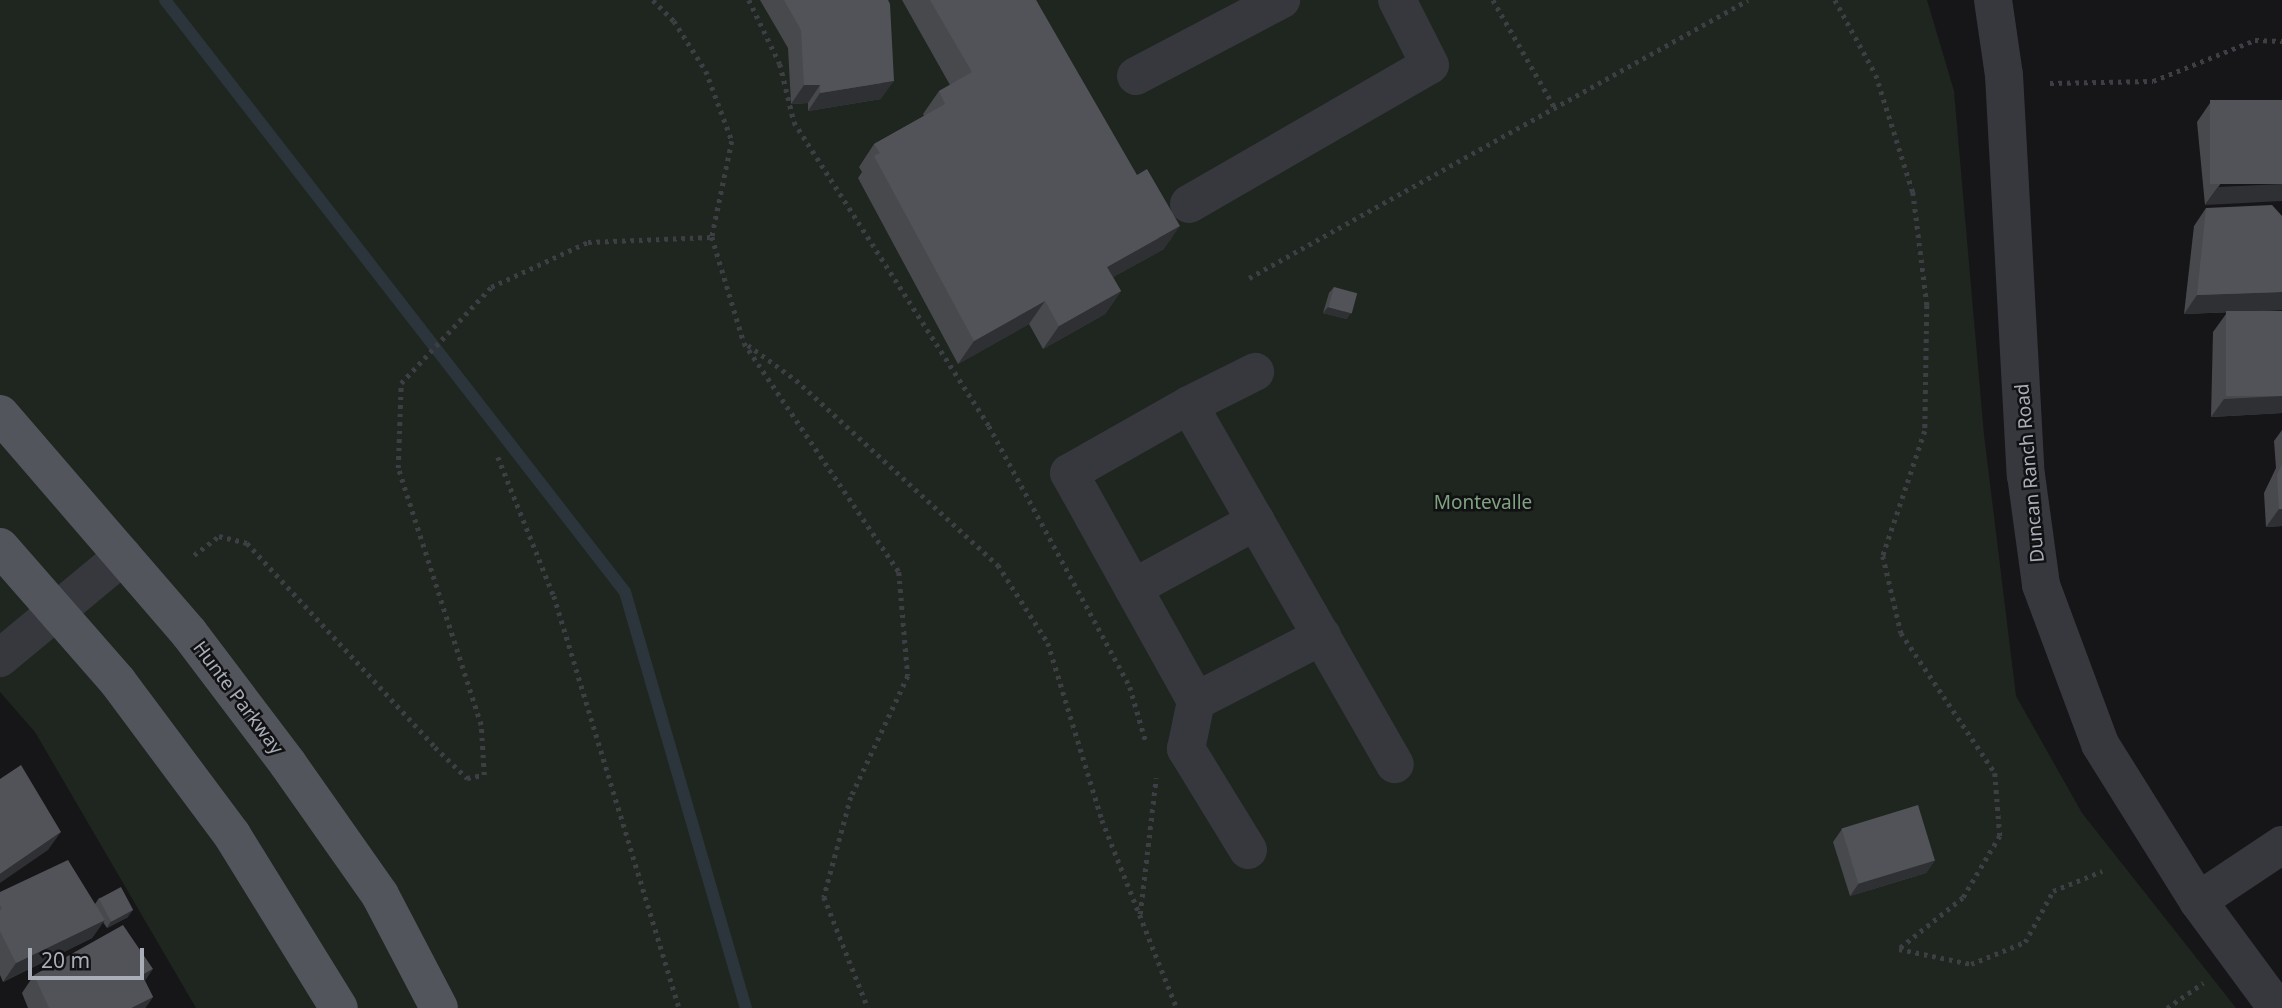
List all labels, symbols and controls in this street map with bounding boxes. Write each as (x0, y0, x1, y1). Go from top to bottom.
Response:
street label: Duncan Ranch Road (2011, 383, 2049, 563)
park label: Montevalle (1434, 492, 1532, 514)
street label: Hunte Parkway (188, 637, 288, 759)
scale bar (32, 934, 147, 978)
text: 20 m (41, 946, 90, 974)

